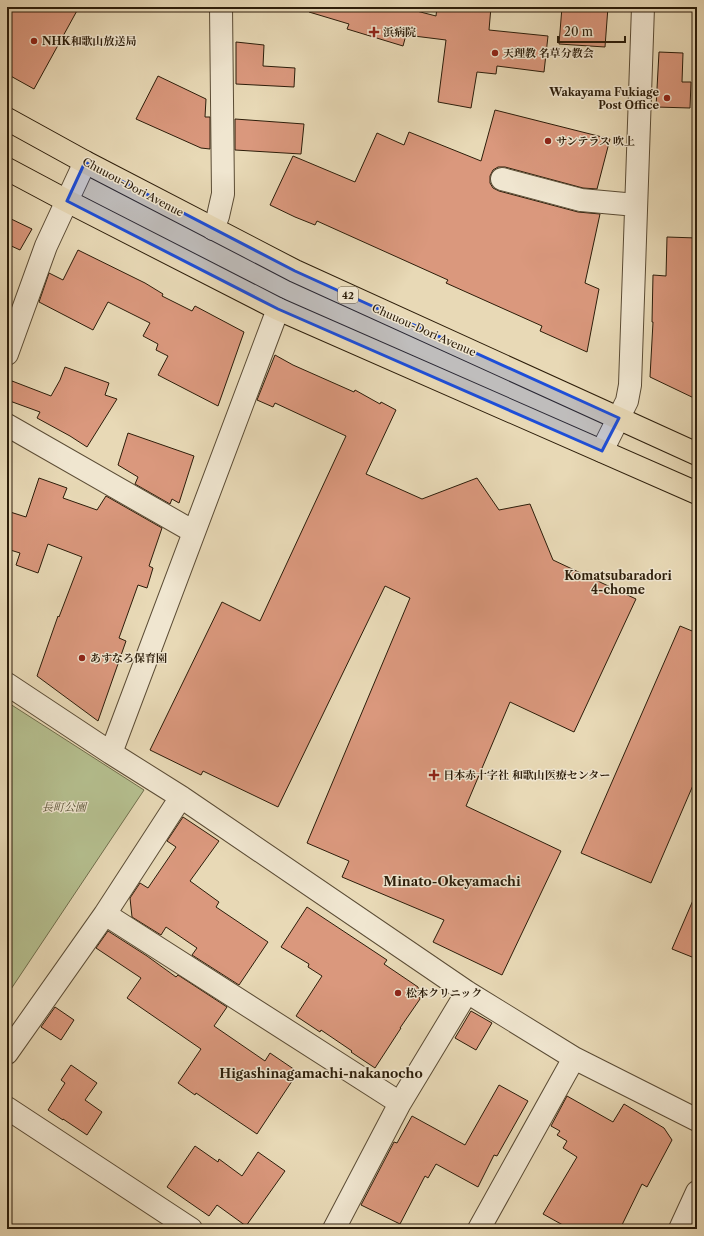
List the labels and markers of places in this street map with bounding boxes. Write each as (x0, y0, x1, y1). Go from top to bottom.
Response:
place label: 浜病院 (383, 25, 416, 39)
marker: 浜病院 (368, 26, 380, 38)
place label: NHK和歌山放送局 (42, 34, 136, 48)
marker: NHK和歌山放送局 (29, 36, 39, 46)
place label: 天理教 名草分教会 (503, 46, 594, 60)
marker: 天理教 名草分教会 (490, 48, 500, 58)
place label: Wakayama Fukiage Post Office (548, 85, 659, 112)
marker: Wakayama Fukiage Post Office (662, 93, 672, 103)
place label: サンテラス 吹上 (556, 134, 635, 148)
marker: サンテラス 吹上 (543, 136, 553, 146)
place label: あすなろ保育園 (90, 651, 167, 665)
marker: あすなろ保育園 (77, 653, 87, 663)
place label: 日本赤十字社 和歌山医療センター (443, 768, 610, 782)
marker: 日本赤十字社 和歌山医療センター (428, 769, 440, 781)
place label: 松本クリニック (406, 986, 482, 1000)
marker: 松本クリニック (393, 988, 403, 998)

